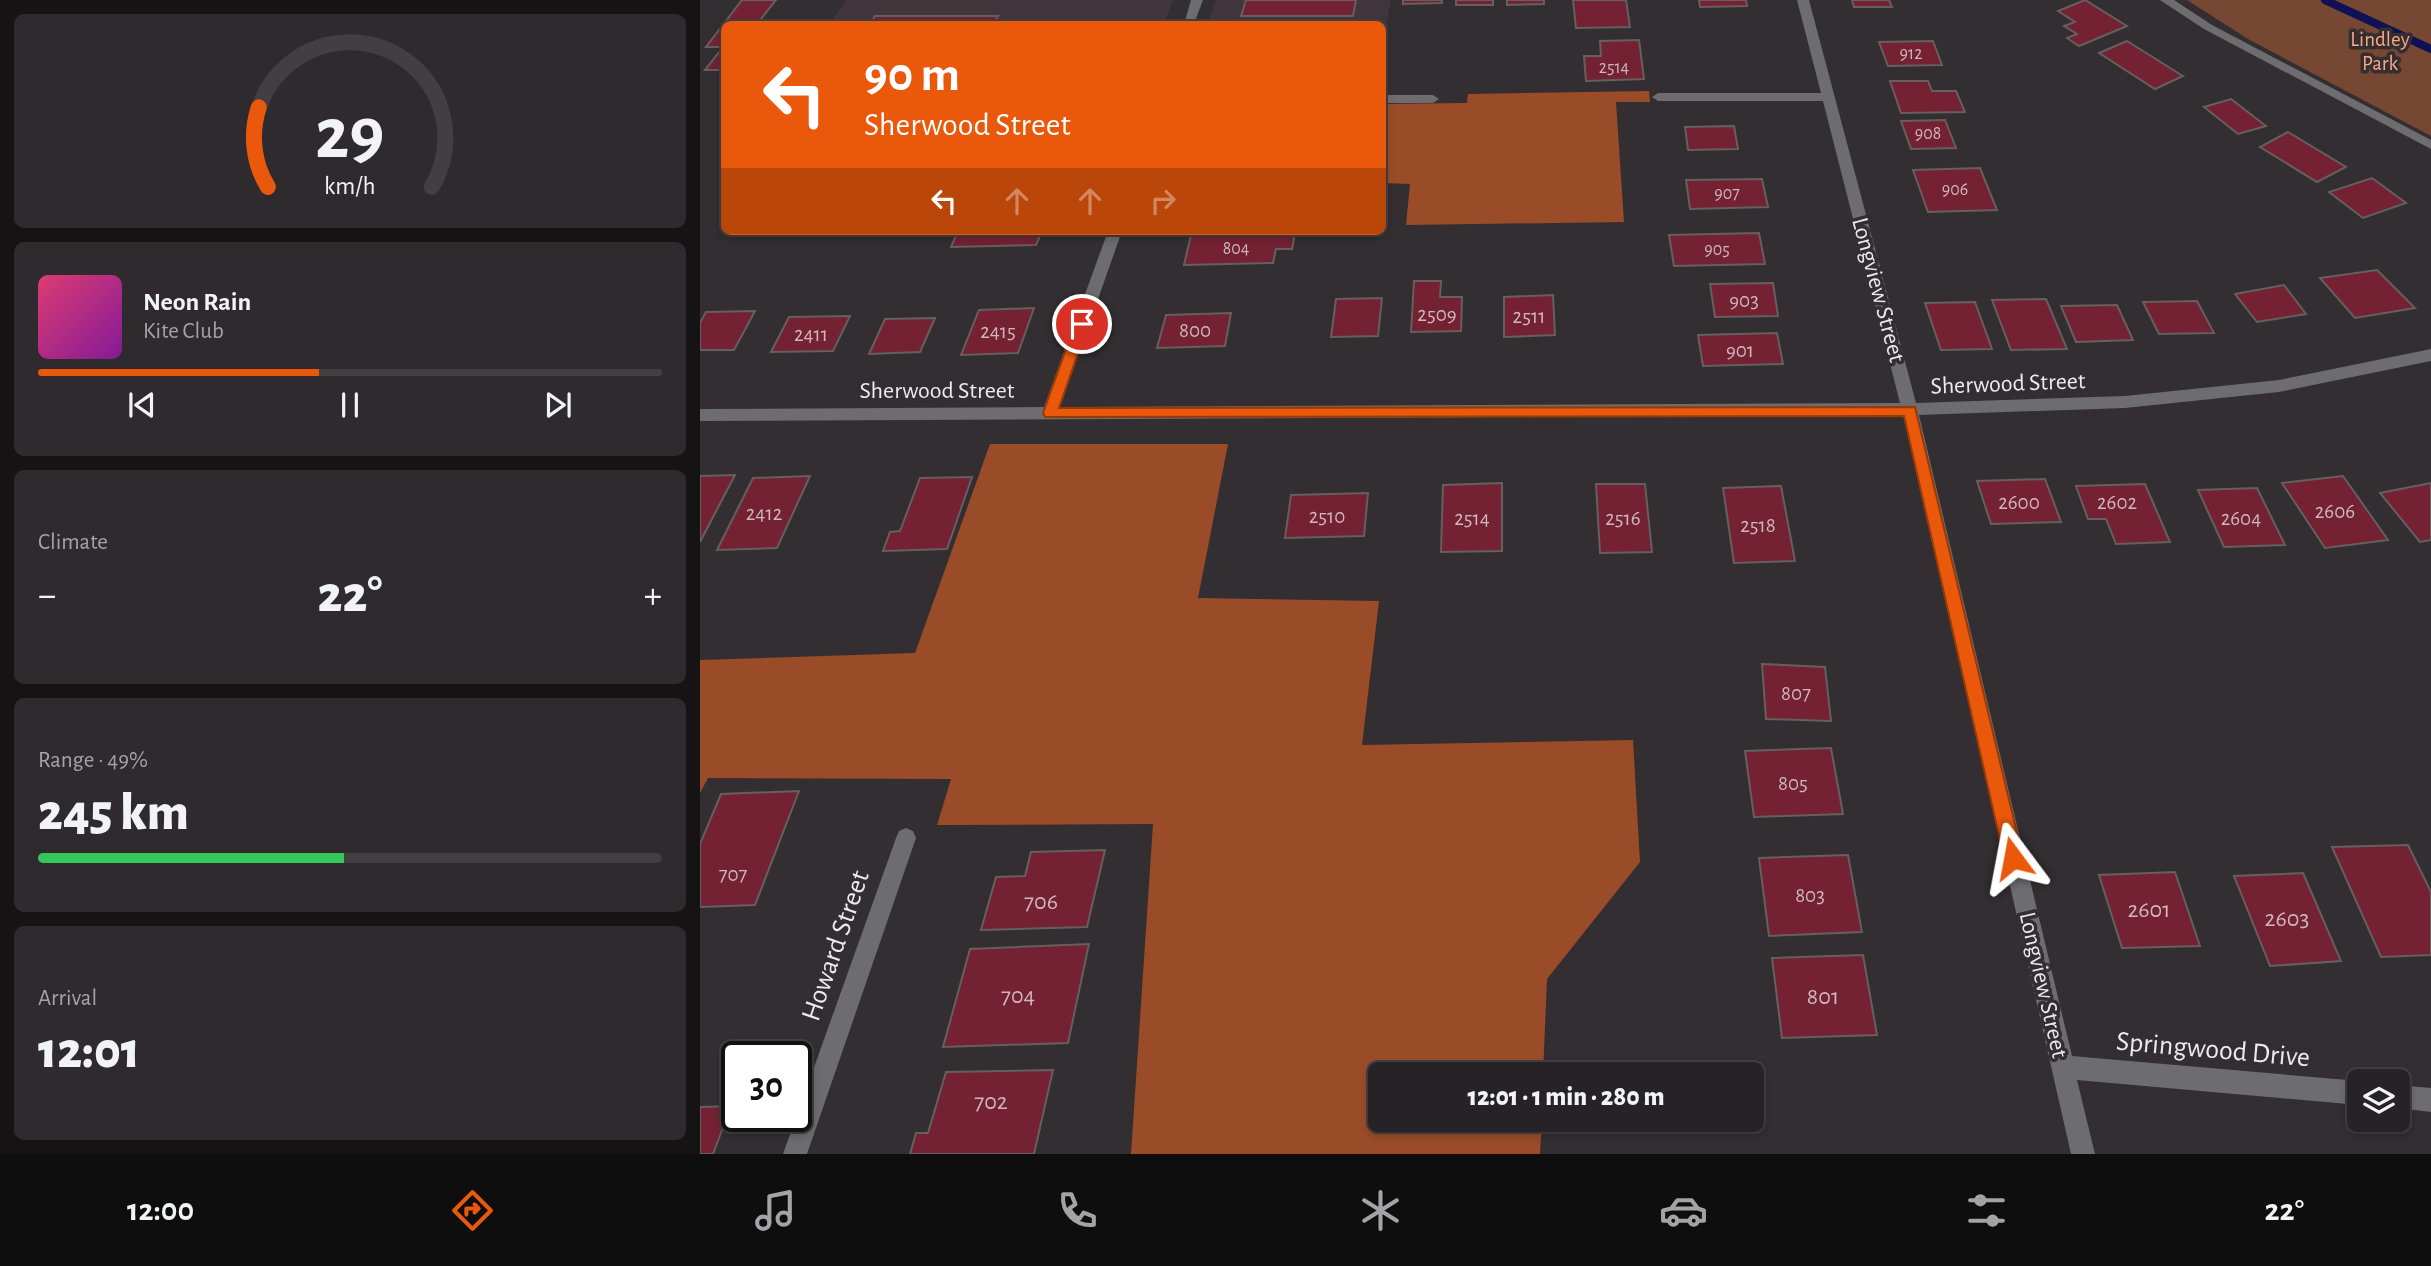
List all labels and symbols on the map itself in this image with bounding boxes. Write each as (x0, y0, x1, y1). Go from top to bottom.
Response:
park label: Lindley Park (2350, 29, 2410, 74)
house number: 912 (1900, 45, 1922, 63)
house number: 2514 (1599, 59, 1630, 77)
house number: 908 (1915, 125, 1941, 143)
house number: 906 (1942, 181, 1968, 199)
house number: 907 (1714, 185, 1740, 203)
street label: Longview Street (1847, 215, 1909, 365)
house number: 804 (1223, 240, 1250, 258)
house number: 905 (1704, 241, 1730, 259)
house number: 903 (1729, 290, 1759, 311)
pin (1052, 294, 1112, 354)
house number: 2509 (1417, 304, 1457, 325)
house number: 2511 (1513, 306, 1545, 327)
house number: 800 (1179, 320, 1211, 341)
house number: 2415 (980, 321, 1016, 342)
house number: 2411 (794, 324, 828, 345)
house number: 901 (1726, 340, 1754, 361)
street label: Sherwood Street (1930, 369, 2086, 399)
street label: Sherwood Street (860, 379, 1015, 403)
house number: 2600 (1998, 492, 2040, 513)
house number: 2602 (2097, 492, 2137, 513)
house number: 2606 (2315, 501, 2355, 522)
house number: 2412 (746, 503, 782, 524)
house number: 2510 (1309, 506, 1345, 527)
house number: 2514 (1454, 508, 1490, 529)
house number: 2516 (1605, 508, 1641, 529)
house number: 2604 (2221, 508, 2261, 529)
house number: 2518 (1740, 515, 1776, 536)
house number: 807 (1781, 683, 1811, 704)
house number: 805 (1778, 773, 1808, 794)
position arrow (1976, 821, 2050, 895)
house number: 707 (719, 864, 748, 885)
street label: Howard Street (797, 867, 875, 1025)
house number: 803 (1795, 885, 1825, 906)
house number: 706 (1024, 890, 1058, 914)
house number: 2601 (2127, 898, 2171, 922)
house number: 2603 (2265, 907, 2309, 931)
street label: Longview Street (2015, 910, 2072, 1061)
house number: 704 (1001, 984, 1035, 1008)
house number: 801 (1807, 985, 1839, 1009)
street label: Springwood Drive (2115, 1028, 2311, 1072)
speed limit sign: 30 (721, 1041, 812, 1132)
house number: 702 (974, 1090, 1008, 1114)

